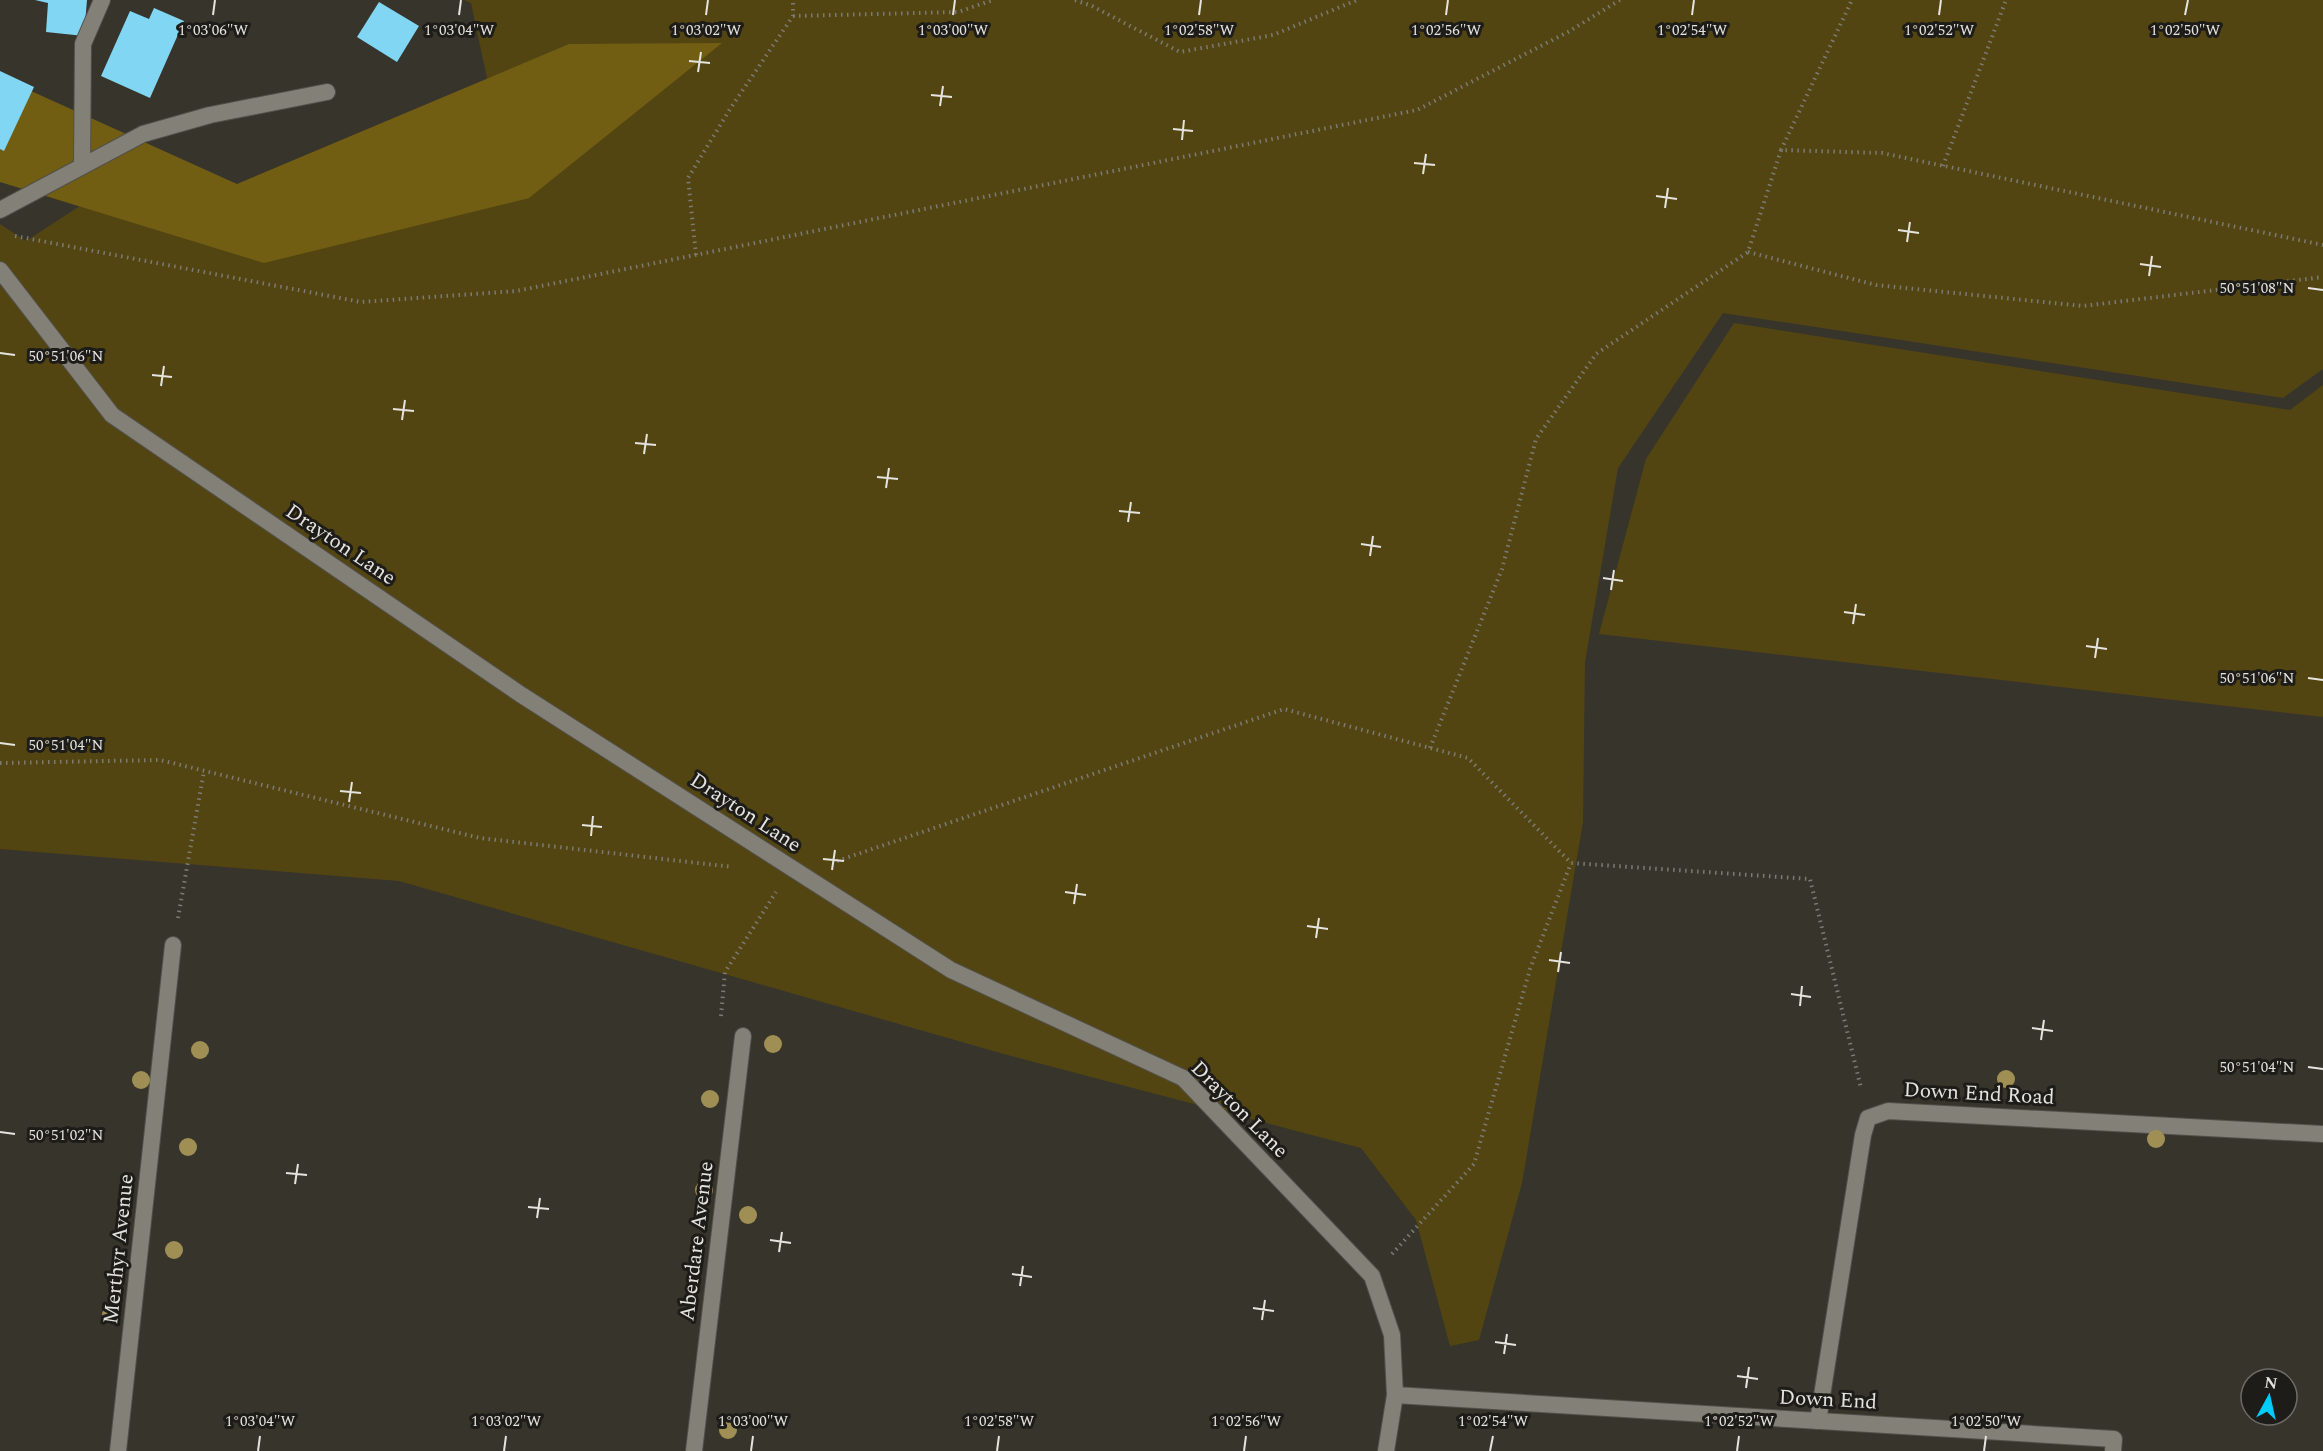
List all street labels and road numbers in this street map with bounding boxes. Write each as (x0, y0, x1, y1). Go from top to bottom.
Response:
street label: Drayton Lane (279, 496, 402, 594)
street label: Drayton Lane (683, 765, 808, 861)
street label: Drayton Lane (1183, 1053, 1296, 1166)
street label: Down End Road (1903, 1074, 2055, 1114)
street label: Aberdare Avenue (671, 1159, 723, 1323)
street label: Merthyr Avenue (95, 1172, 143, 1326)
street label: Down End (1778, 1381, 1878, 1419)

